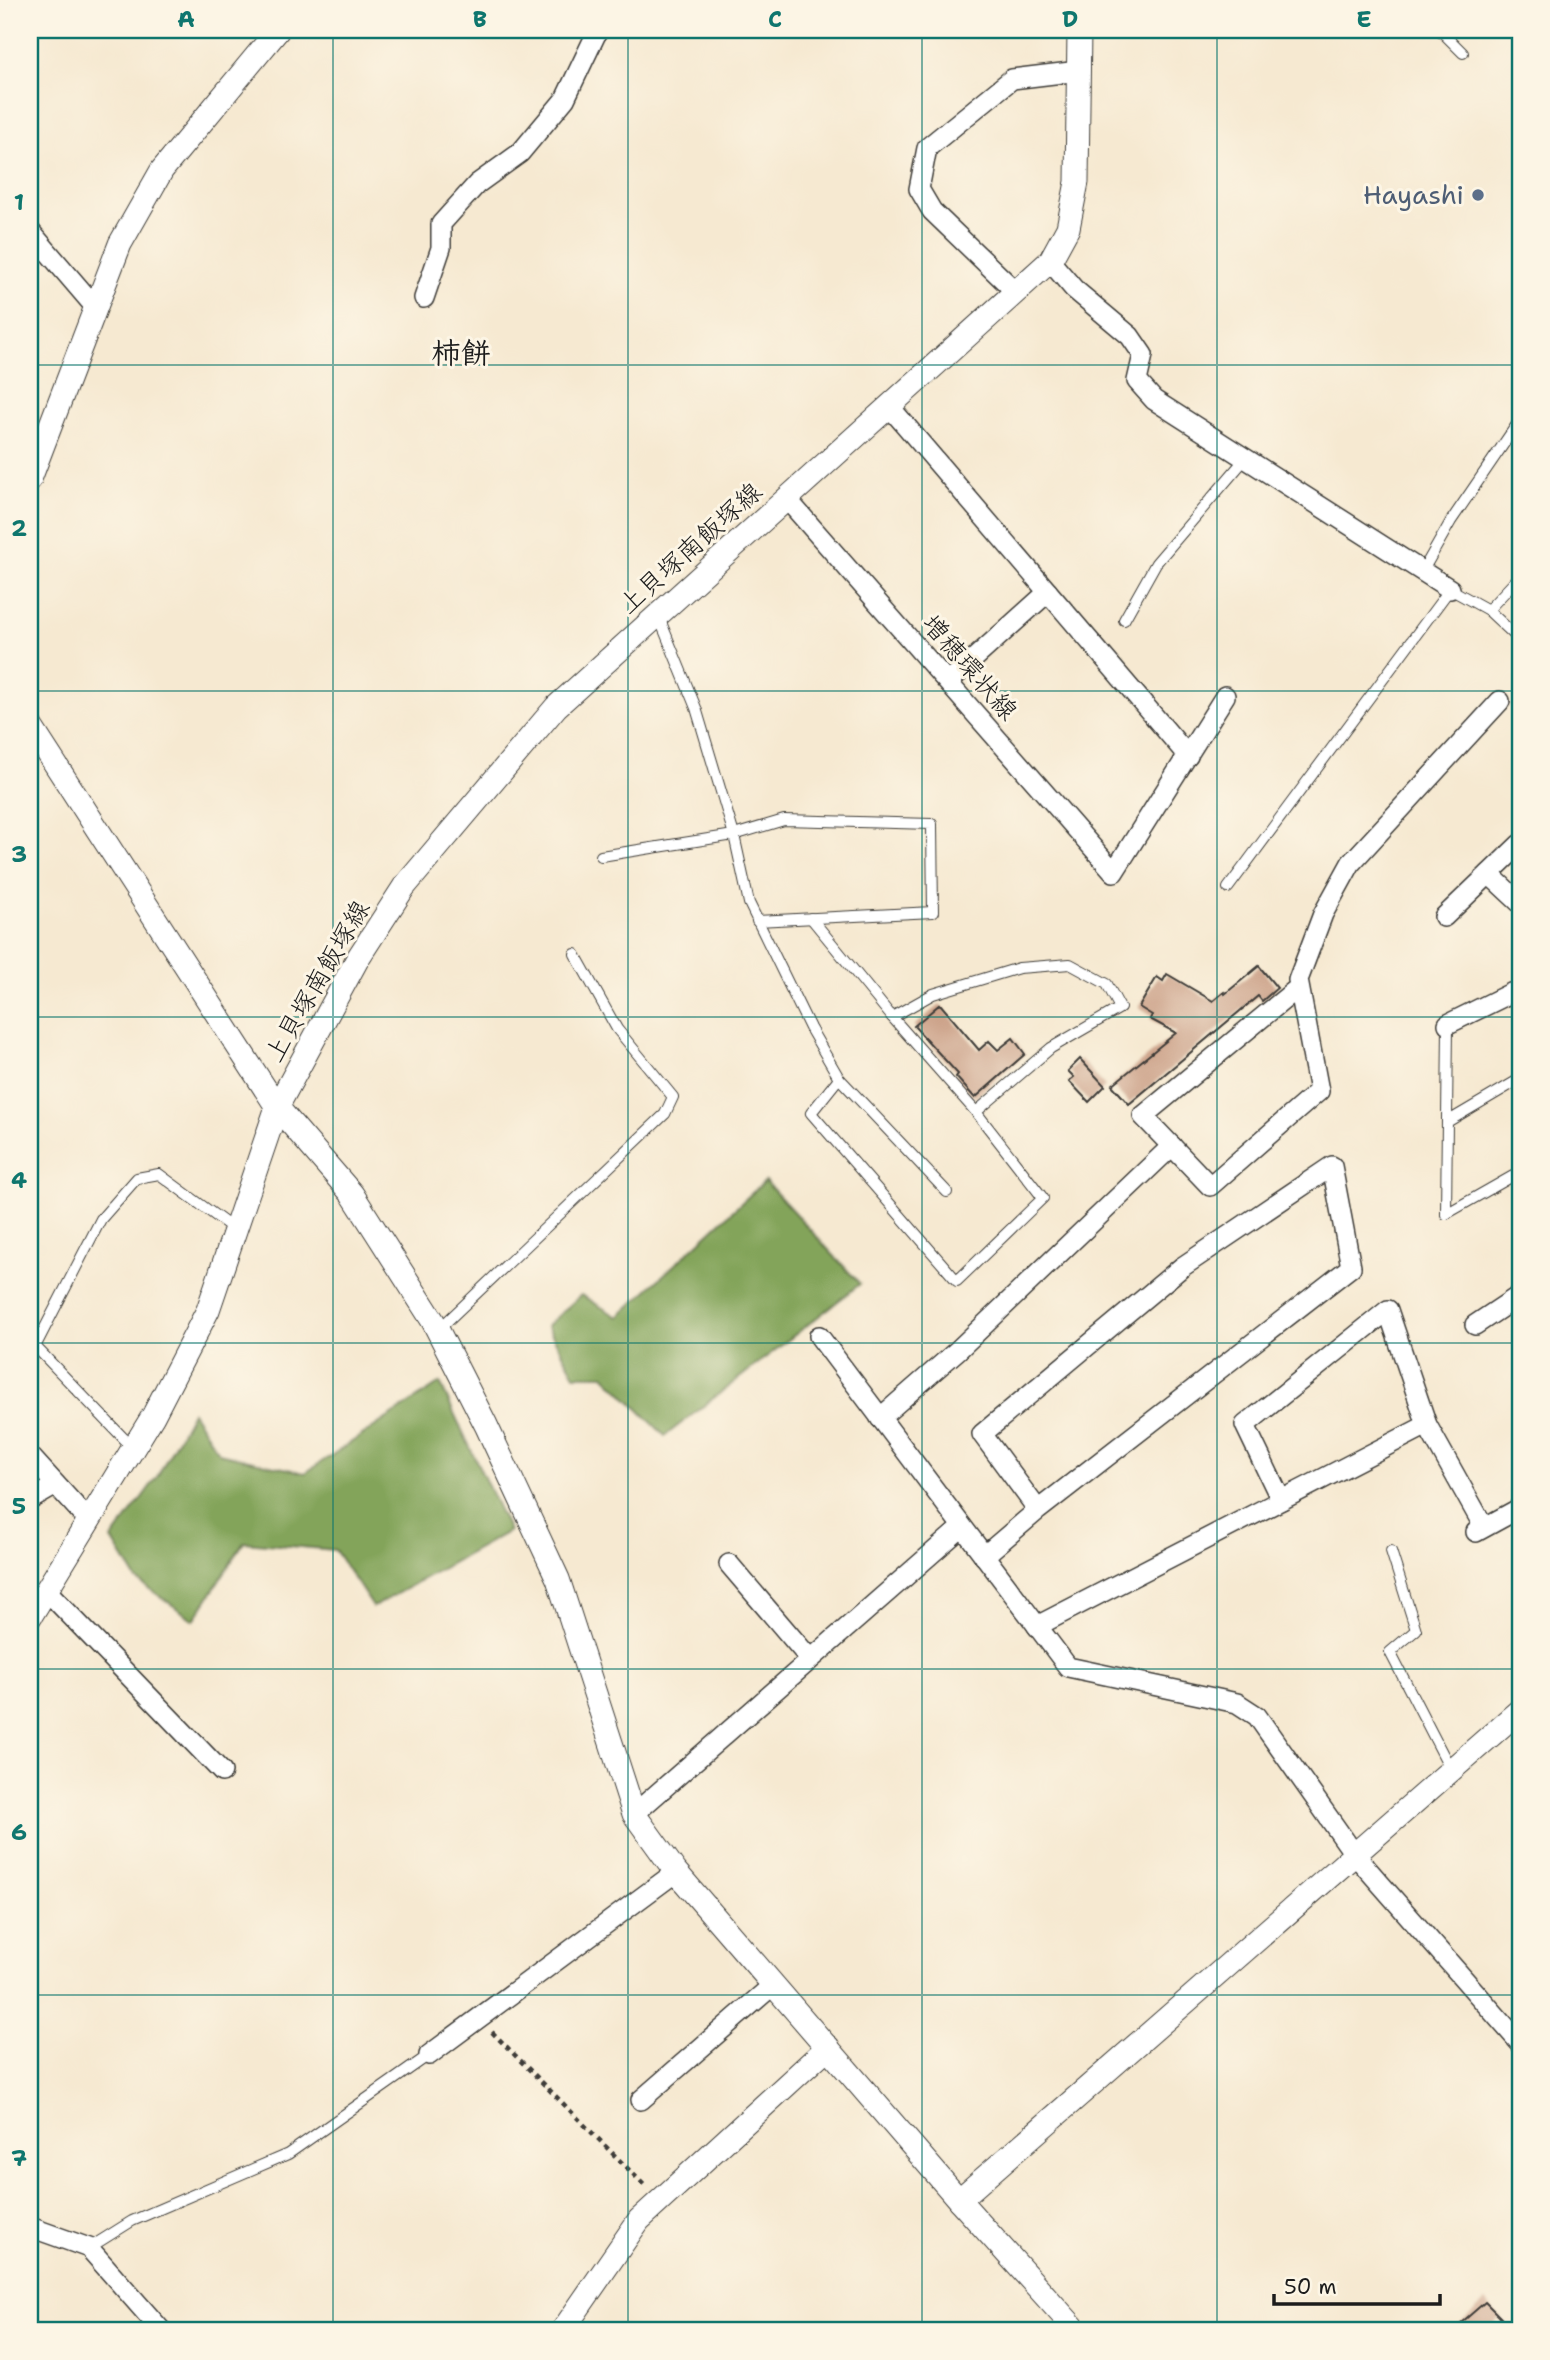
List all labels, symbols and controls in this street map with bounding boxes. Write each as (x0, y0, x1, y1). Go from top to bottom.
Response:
text: A (177, 4, 195, 34)
text: B (473, 4, 487, 34)
text: C (768, 4, 782, 34)
text: D (1062, 4, 1078, 34)
text: E (1356, 4, 1372, 34)
place label: Hayashi (1363, 177, 1464, 212)
text: 1 (14, 187, 24, 217)
marker: Hayashi (1470, 187, 1486, 203)
district label: 柿餅 (431, 332, 491, 373)
street label: 上貝塚南飯塚線 (610, 474, 769, 622)
text: 2 (11, 513, 27, 543)
street label: 増穂環状線 (915, 606, 1026, 727)
text: 3 (11, 839, 27, 869)
street label: 上貝塚南飯塚線 (256, 893, 377, 1068)
text: 4 (11, 1165, 27, 1195)
text: 5 (12, 1491, 26, 1521)
text: 6 (11, 1817, 27, 1847)
text: 7 (11, 2143, 27, 2173)
scale bar (1274, 2262, 1440, 2306)
text: 50 m (1284, 2273, 1337, 2301)

